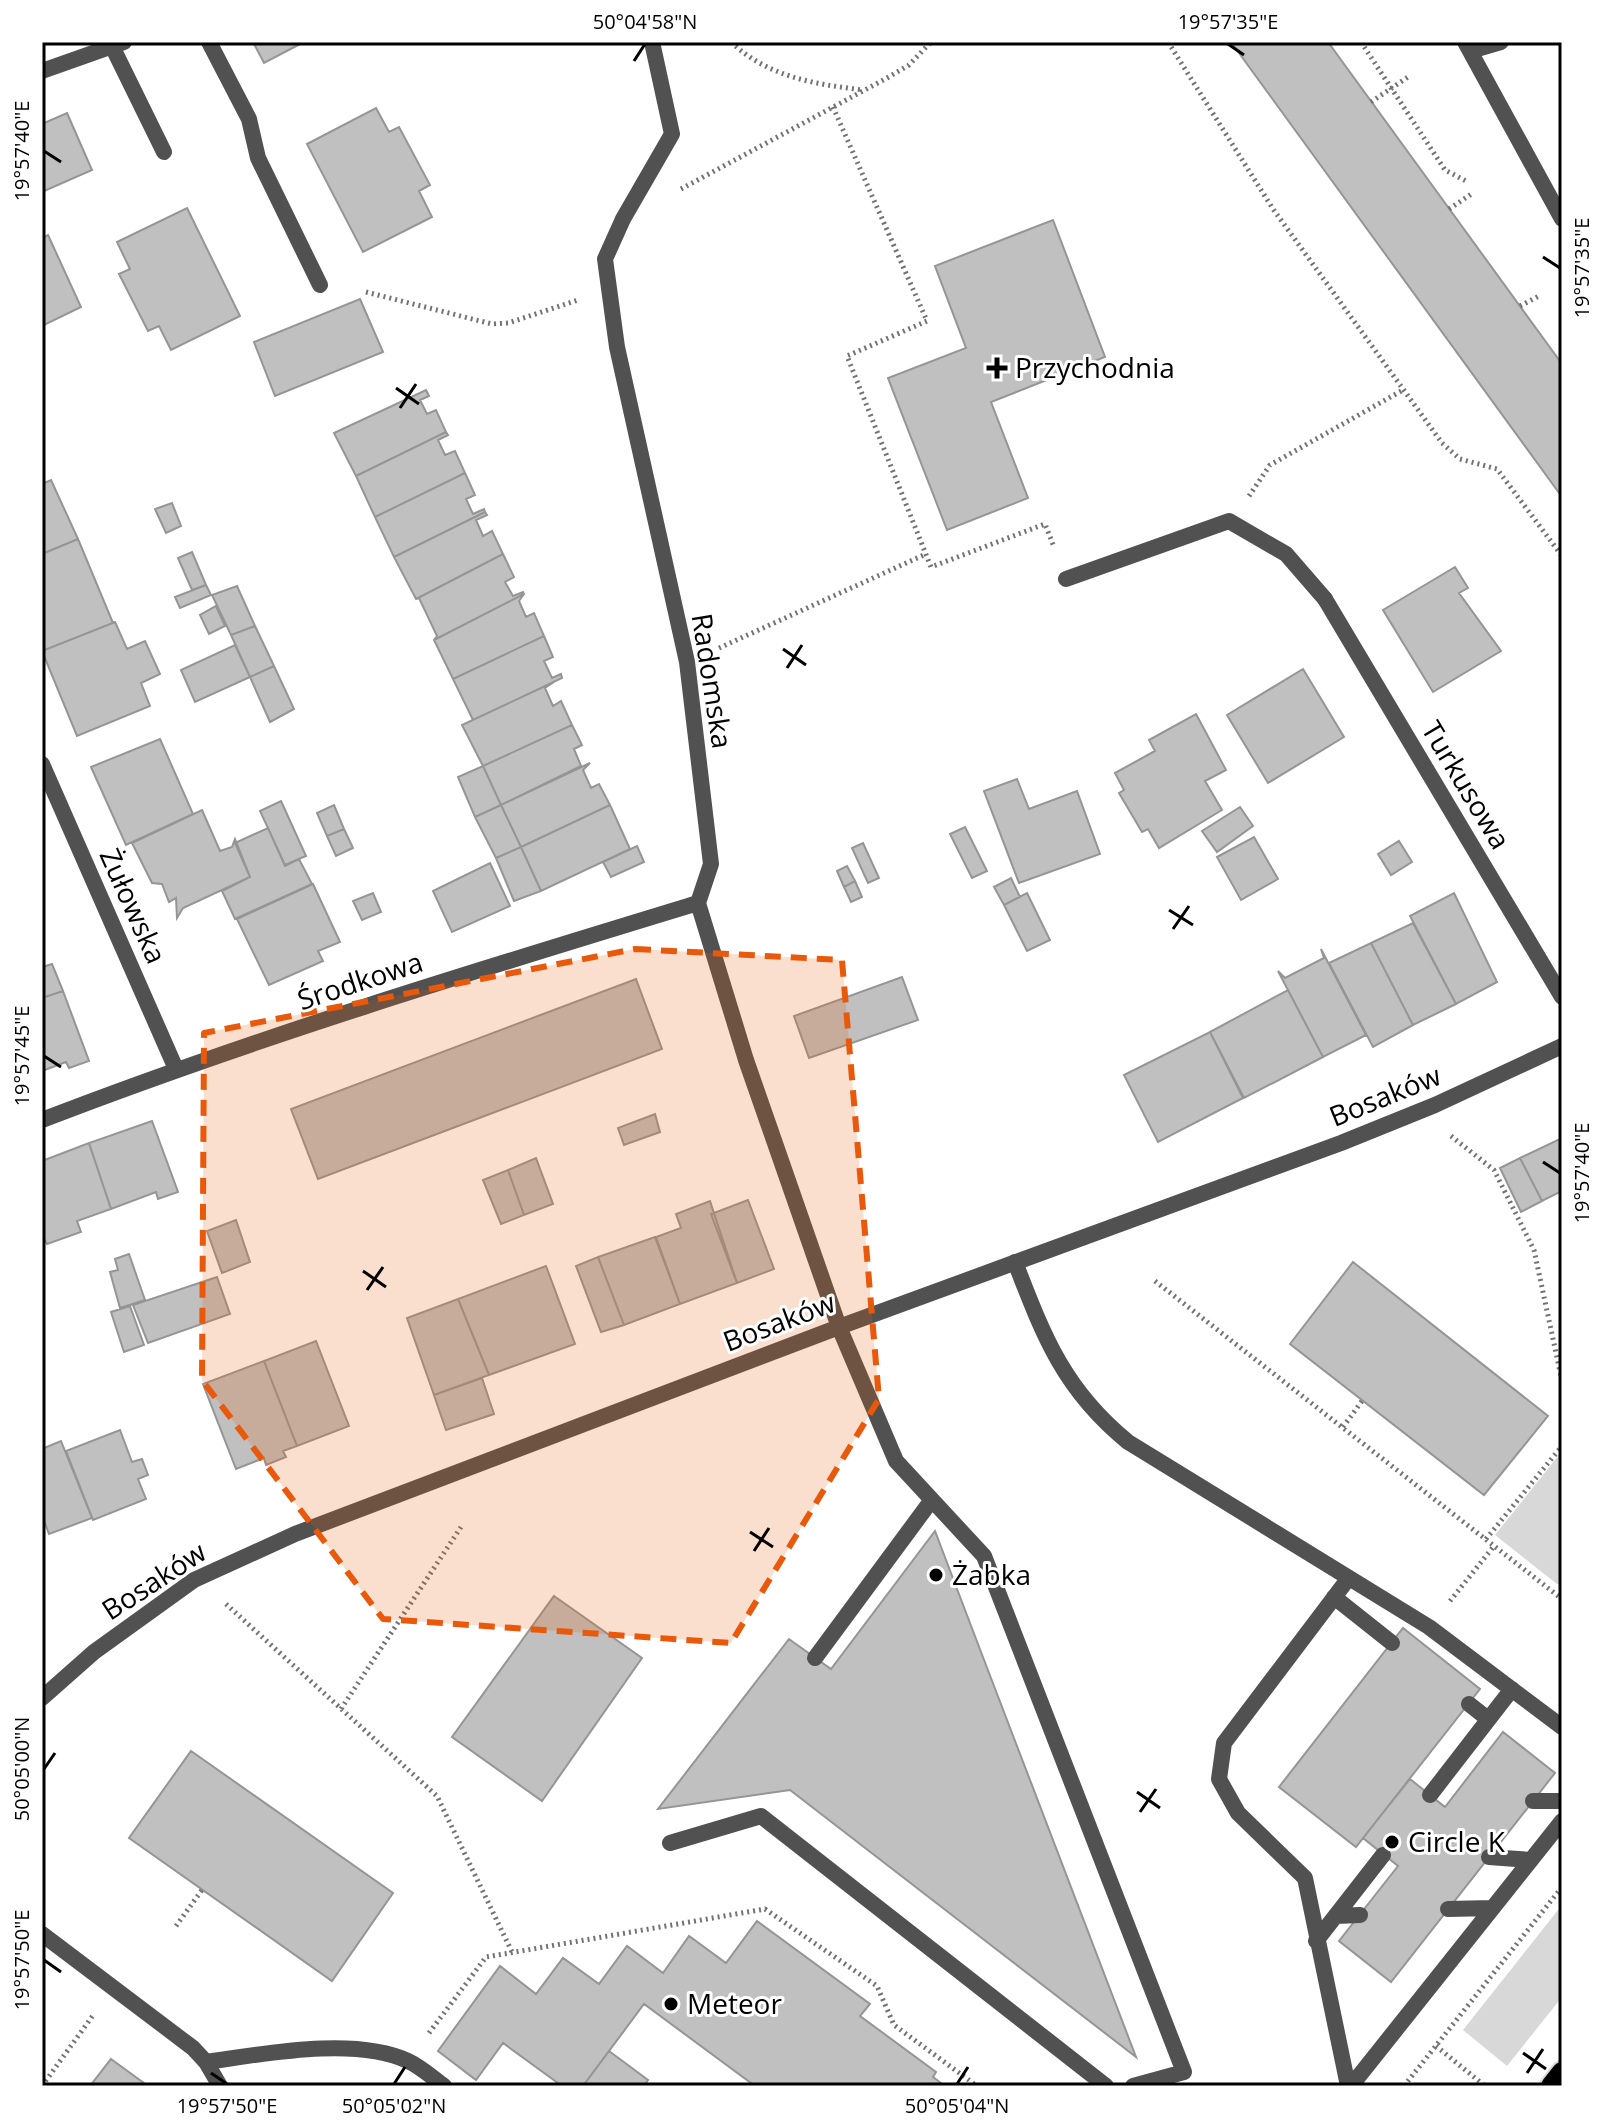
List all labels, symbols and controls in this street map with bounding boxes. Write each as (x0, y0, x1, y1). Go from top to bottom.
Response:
text: 50°04'58"N (593, 8, 697, 35)
text: 19°57'35"E (1178, 8, 1278, 35)
text: 19°57'40"E (8, 101, 35, 201)
text: 19°57'35"E (1568, 218, 1595, 318)
place label: Przychodnia (1015, 348, 1175, 386)
marker: Przychodnia (986, 357, 1008, 379)
street label: Radomska (684, 611, 742, 751)
street label: Turkusowa (1414, 713, 1520, 856)
street label: Żułowska (92, 842, 176, 969)
street label: Środkowa (292, 942, 427, 1018)
text: 19°57'45"E (8, 1006, 35, 1106)
street label: Bosaków (1323, 1055, 1446, 1135)
text: 19°57'40"E (1568, 1123, 1595, 1223)
street label: Bosaków (717, 1282, 840, 1360)
street label: Bosaków (94, 1532, 213, 1628)
place label: Żabka (952, 1555, 1031, 1593)
marker: Żabka (927, 1566, 945, 1584)
text: 50°05'00"N (8, 1717, 35, 1821)
place label: Circle K (1408, 1822, 1506, 1860)
marker: Circle K (1383, 1833, 1401, 1851)
text: 19°57'50"E (8, 1910, 35, 2010)
place label: Meteor (687, 1984, 782, 2022)
marker: Meteor (662, 1995, 680, 2013)
text: 19°57'50"E (177, 2092, 277, 2119)
text: 50°05'02"N (342, 2092, 446, 2119)
text: 50°05'04"N (905, 2092, 1009, 2119)

